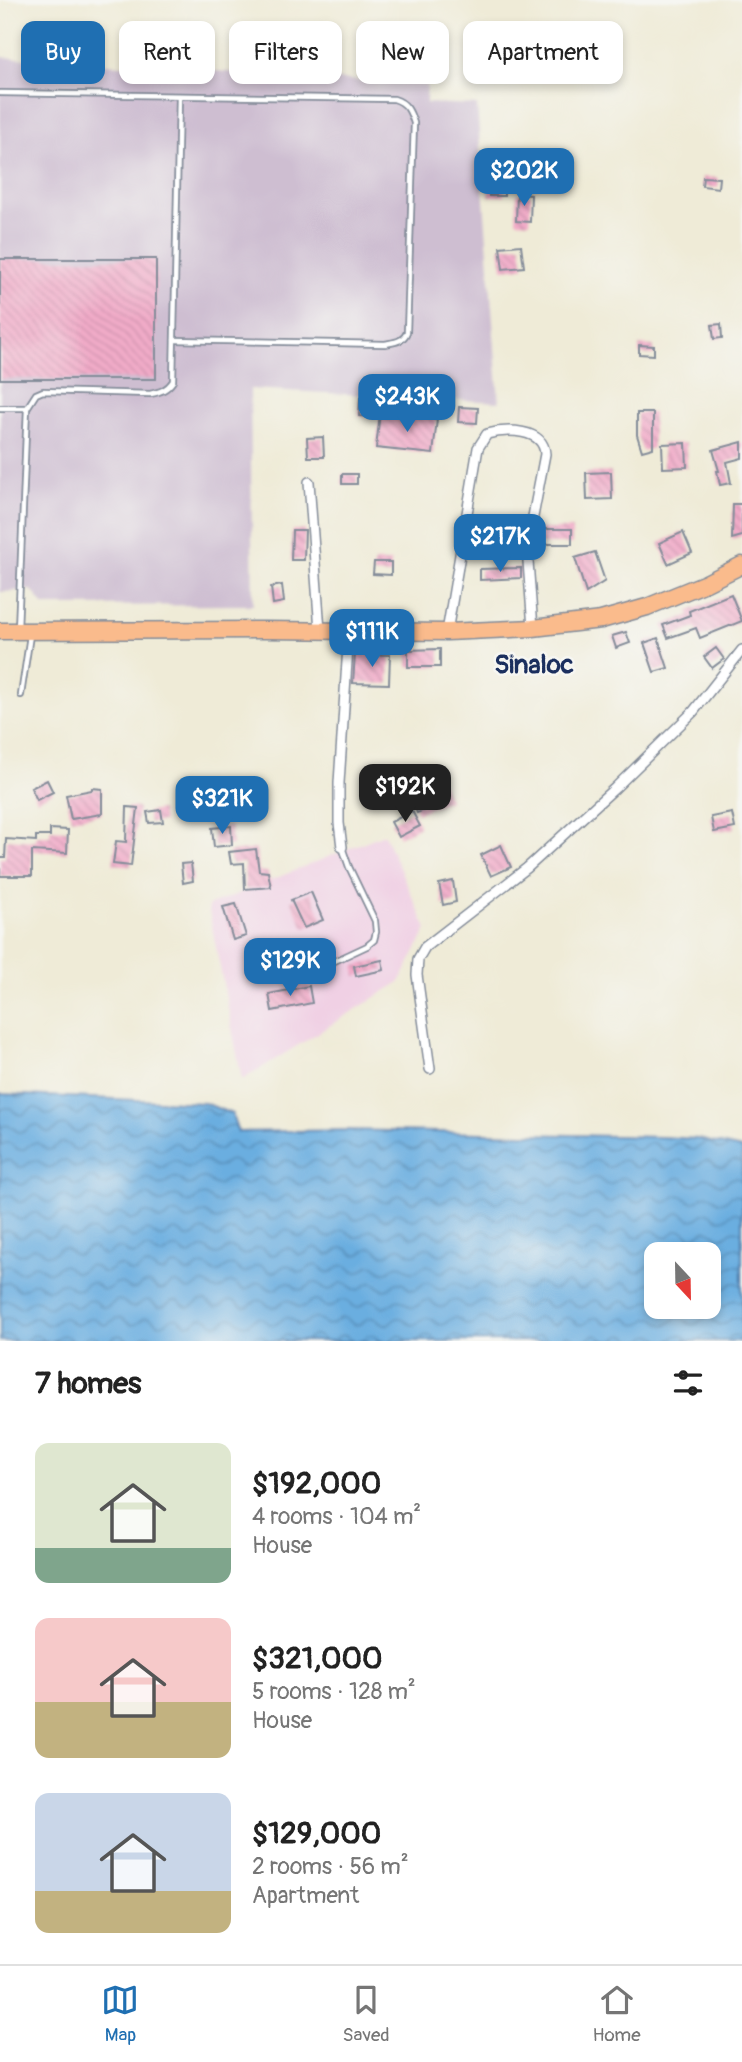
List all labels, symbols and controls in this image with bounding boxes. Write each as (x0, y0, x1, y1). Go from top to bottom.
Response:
chip: Buy (21, 21, 105, 84)
chip: Rent (119, 21, 215, 84)
chip: Filters (229, 21, 342, 84)
chip: New (356, 21, 449, 84)
chip: Apartment (463, 21, 623, 84)
pin: $202K (475, 148, 573, 208)
text: $202K (490, 156, 558, 185)
pin: $243K (358, 374, 456, 434)
text: $243K (374, 382, 440, 411)
pin: $217K (451, 514, 549, 574)
text: $217K (470, 522, 530, 551)
pin: $111K (323, 610, 421, 669)
text: $111K (345, 617, 399, 646)
district label: Sinaloc (494, 649, 574, 681)
pin: $192K (356, 764, 454, 824)
text: $192K (375, 772, 435, 801)
pin: $321K (173, 776, 271, 836)
text: $321K (191, 784, 253, 813)
pin: $129K (241, 939, 339, 998)
text: $129K (260, 946, 320, 975)
north arrow (644, 1242, 721, 1320)
map controls (644, 1242, 721, 1319)
icon: filters (669, 1364, 707, 1402)
text: 7 homes (35, 1365, 142, 1402)
text: $192,000 (252, 1465, 381, 1502)
icon: home (91, 1471, 175, 1555)
text: 4 rooms · 104 m² (252, 1502, 421, 1531)
text: House (252, 1531, 312, 1560)
text: $321,000 (252, 1640, 383, 1677)
icon: home (91, 1646, 175, 1730)
text: 5 rooms · 128 m² (252, 1677, 416, 1706)
text: House (252, 1706, 312, 1735)
text: $129,000 (252, 1815, 381, 1852)
icon: home (91, 1821, 175, 1905)
text: 2 rooms · 56 m² (252, 1852, 409, 1881)
text: Apartment (252, 1881, 359, 1910)
tab: Map (101, 1981, 139, 2047)
tab: Saved (342, 1981, 390, 2047)
tab: Home (593, 1981, 641, 2047)

